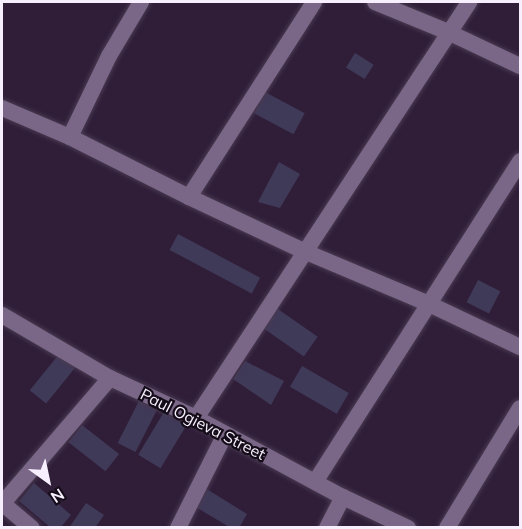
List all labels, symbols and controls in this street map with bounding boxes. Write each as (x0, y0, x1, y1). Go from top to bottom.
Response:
street label: Paul Ogieva Street (137, 384, 269, 464)
north arrow (18, 451, 78, 511)
text: N (47, 484, 68, 508)

